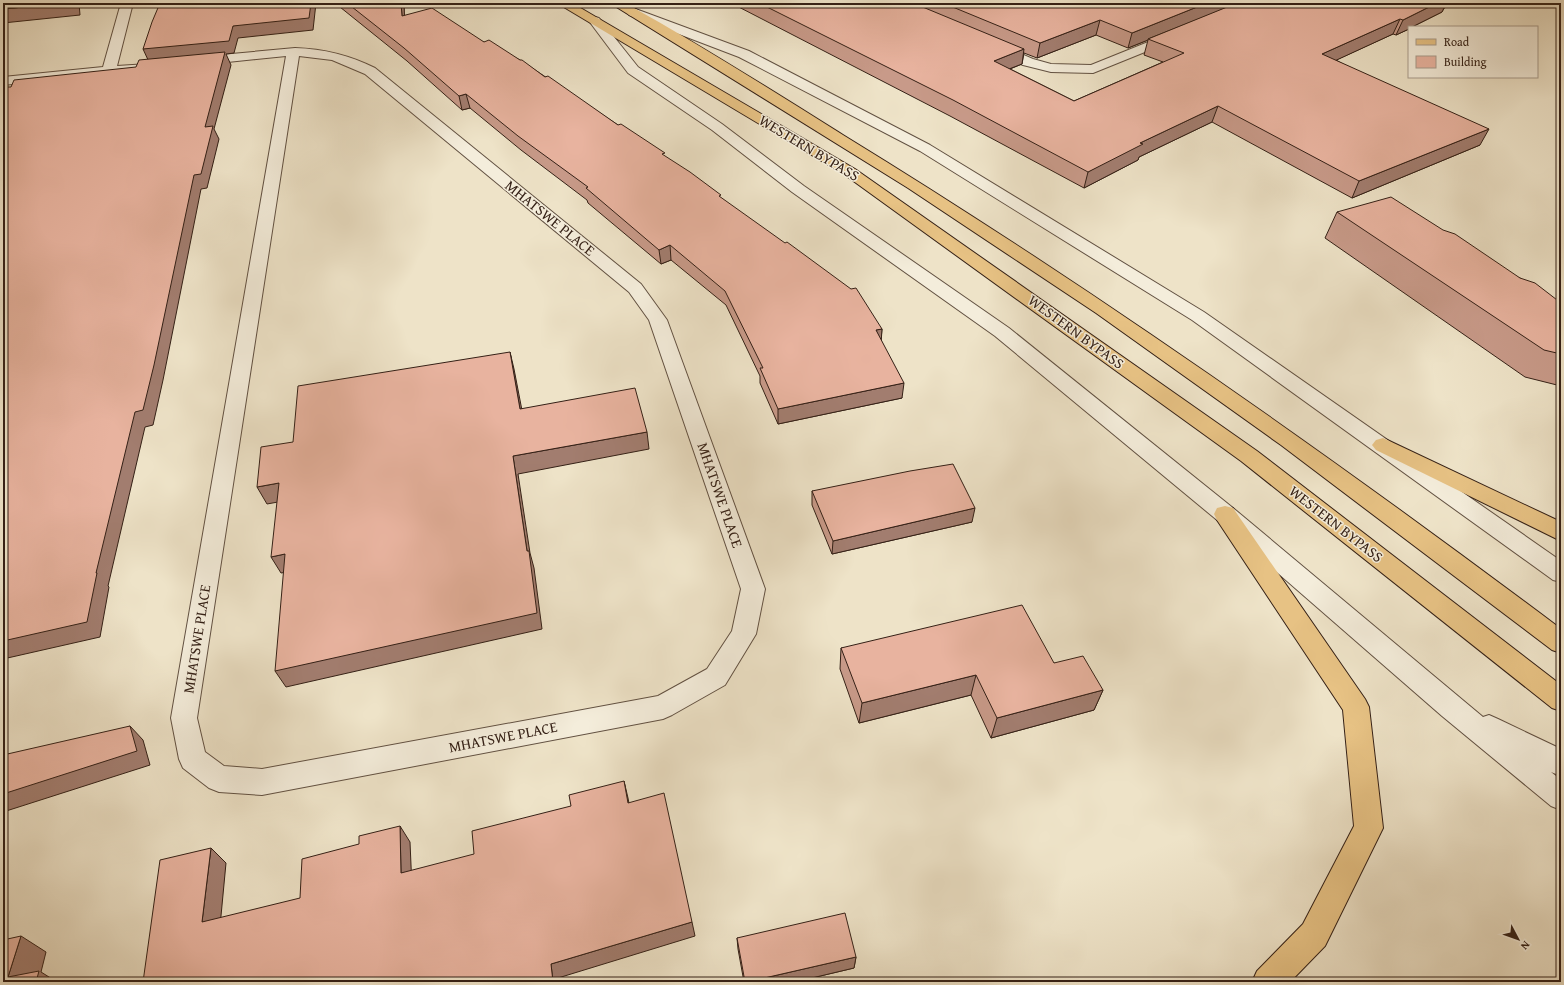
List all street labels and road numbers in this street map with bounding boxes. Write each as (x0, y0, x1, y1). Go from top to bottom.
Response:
street label: WESTERN BYPASS (755, 109, 863, 186)
street label: MHATSWE PLACE (501, 175, 600, 261)
street label: WESTERN BYPASS (1024, 290, 1129, 374)
street label: MHATSWE PLACE (693, 439, 748, 551)
street label: WESTERN BYPASS (1285, 480, 1388, 567)
street label: MHATSWE PLACE (178, 583, 216, 695)
street label: MHATSWE PLACE (447, 716, 559, 757)

